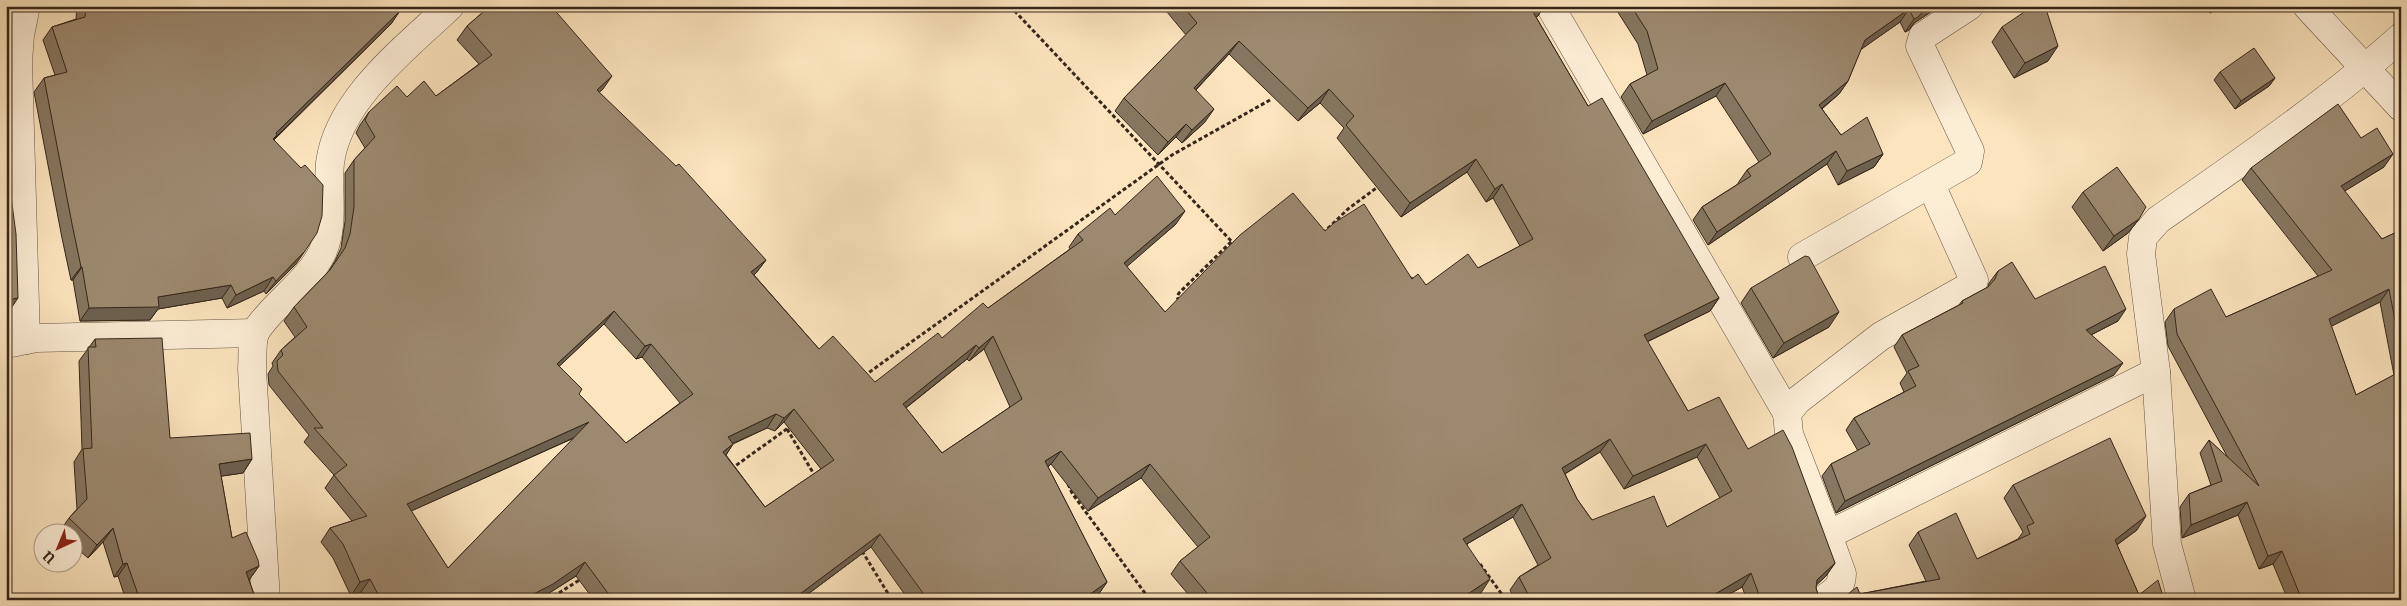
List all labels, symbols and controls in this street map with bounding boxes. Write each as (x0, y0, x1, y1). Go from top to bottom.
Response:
north arrow (32, 524, 82, 574)
text: U (39, 547, 60, 568)

